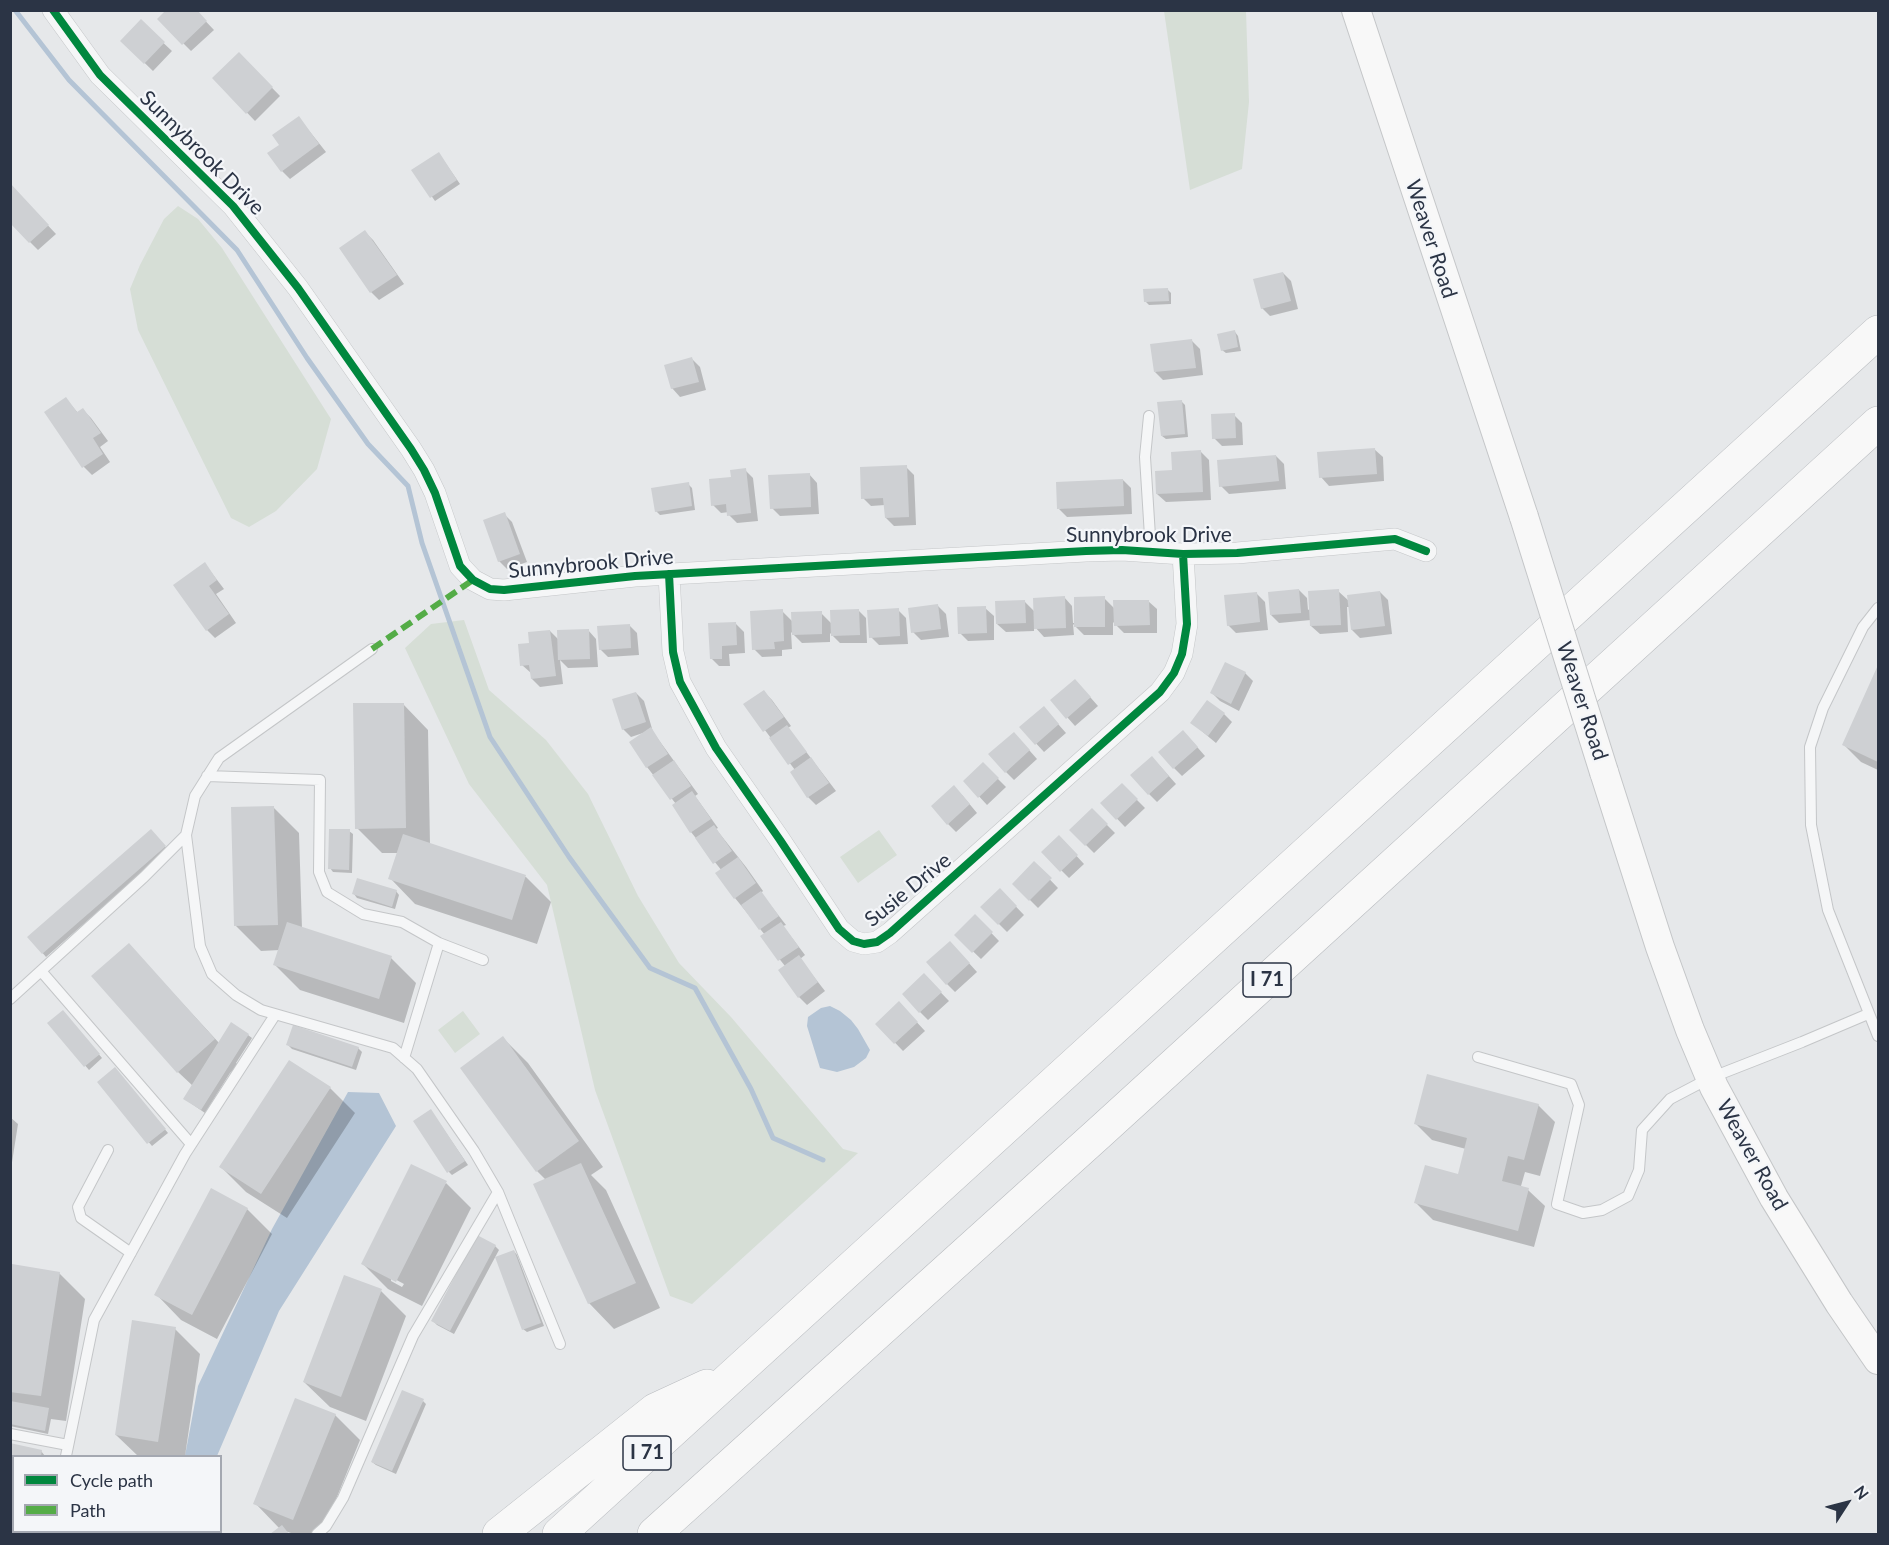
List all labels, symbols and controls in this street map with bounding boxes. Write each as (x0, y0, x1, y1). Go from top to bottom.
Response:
street label: Sunnybrook Drive (134, 85, 270, 221)
street label: Weaver Road (1400, 177, 1462, 301)
street label: Sunnybrook Drive (1066, 522, 1232, 548)
street label: Sunnybrook Drive (507, 544, 675, 584)
street label: Weaver Road (1551, 639, 1613, 763)
street label: Susie Drive (860, 848, 956, 932)
road number: I 71 (1243, 963, 1291, 997)
street label: Weaver Road (1711, 1095, 1793, 1215)
road number: I 71 (623, 1436, 671, 1470)
legend (12, 1455, 222, 1533)
text: Cycle path (70, 1469, 153, 1491)
north arrow (1817, 1473, 1877, 1533)
text: N (1851, 1482, 1873, 1503)
text: Path (70, 1499, 106, 1521)

